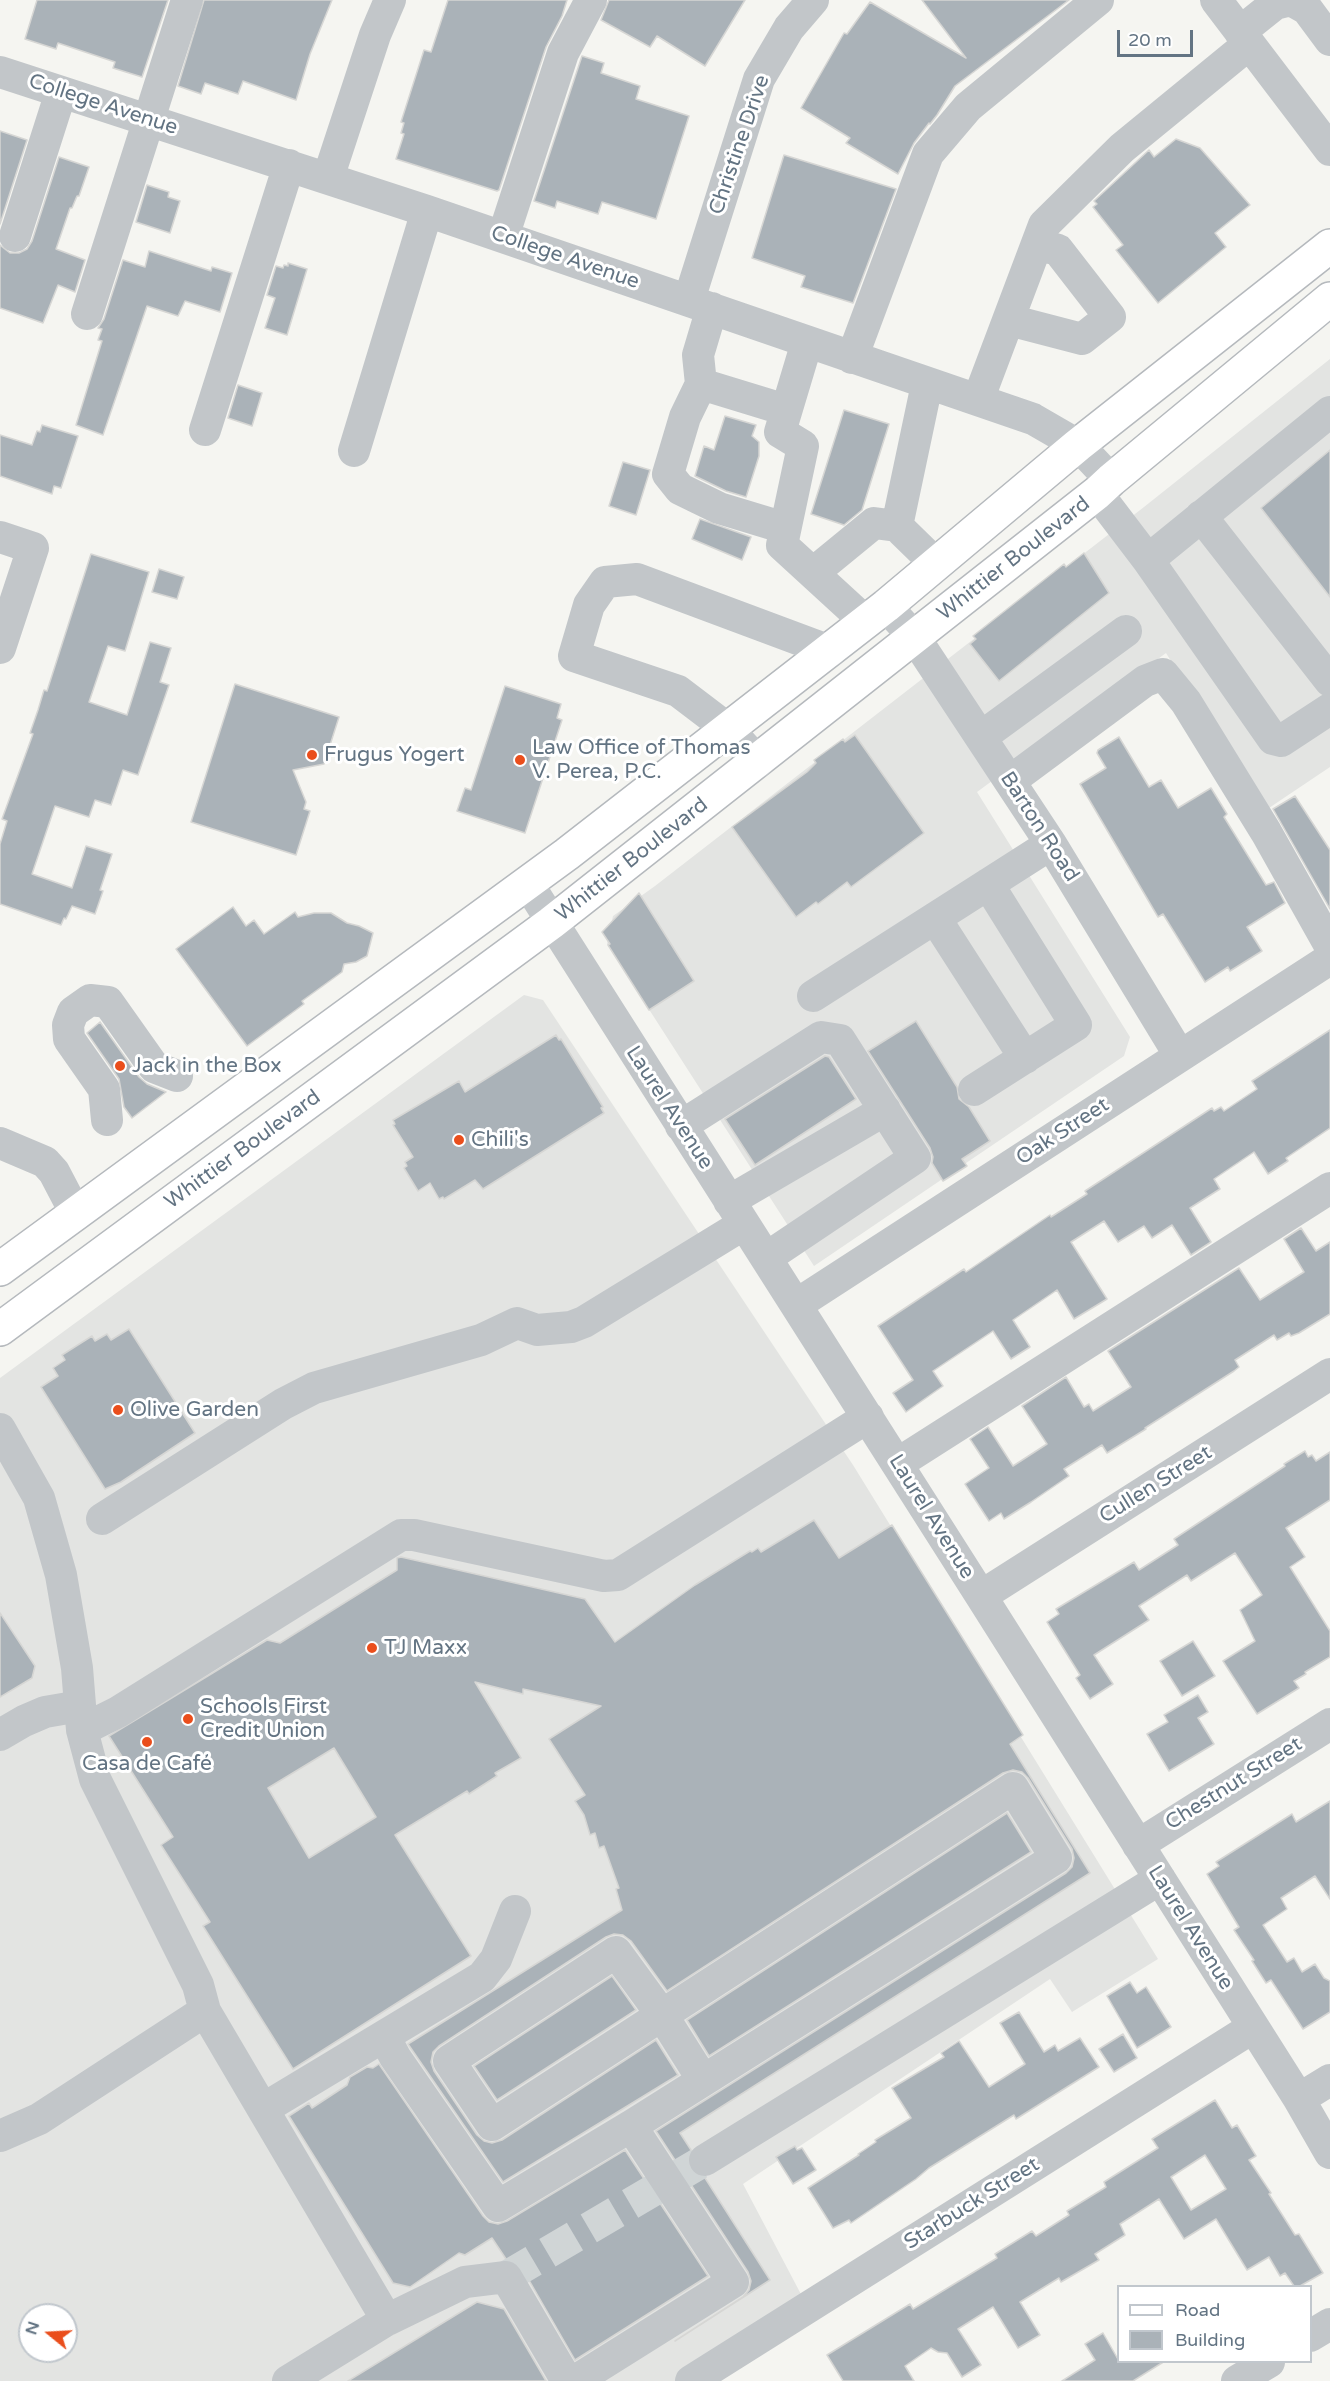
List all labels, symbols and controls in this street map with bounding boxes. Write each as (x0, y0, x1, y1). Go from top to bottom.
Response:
scale bar (1120, 18, 1196, 56)
text: 20 m (1128, 29, 1172, 51)
street label: College Avenue (25, 69, 181, 141)
street label: Christine Drive (704, 72, 776, 218)
street label: College Avenue (488, 221, 642, 295)
street label: Whittier Boulevard (933, 492, 1095, 626)
place label: Law Office of Thomas V. Perea, P.C. (532, 735, 750, 785)
place label: Frugus Yogert (324, 742, 464, 768)
marker: Frugus Yogert (305, 748, 319, 762)
marker: Law Office of Thomas V. Perea, P.C. (513, 753, 527, 767)
street label: Barton Road (994, 767, 1084, 887)
street label: Whittier Boulevard (551, 793, 713, 927)
street label: Laurel Avenue (620, 1042, 718, 1174)
place label: Jack in the Box (132, 1053, 282, 1079)
marker: Jack in the Box (113, 1059, 127, 1073)
street label: Whittier Boulevard (160, 1085, 326, 1215)
street label: Oak Street (1012, 1093, 1114, 1171)
place label: Chili's (471, 1127, 529, 1153)
marker: Chili's (452, 1133, 466, 1147)
place label: Olive Garden (130, 1397, 259, 1423)
marker: Olive Garden (111, 1403, 125, 1417)
street label: Cullen Street (1095, 1440, 1217, 1530)
street label: Laurel Avenue (883, 1450, 979, 1584)
place label: TJ Maxx (384, 1635, 467, 1661)
marker: TJ Maxx (365, 1641, 379, 1655)
place label: Schools First Credit Union (200, 1694, 327, 1744)
marker: Schools First Credit Union (181, 1712, 195, 1726)
street label: Chestnut Street (1161, 1732, 1307, 1836)
marker: Casa de Café (140, 1735, 154, 1749)
place label: Casa de Café (82, 1751, 212, 1777)
street label: Laurel Avenue (1142, 1861, 1238, 1995)
street label: Starbuck Street (900, 2152, 1044, 2256)
legend (1117, 2285, 1312, 2363)
text: Road (1175, 2299, 1220, 2321)
north arrow (18, 2303, 78, 2363)
text: N (21, 2319, 44, 2337)
text: Building (1175, 2329, 1245, 2351)

